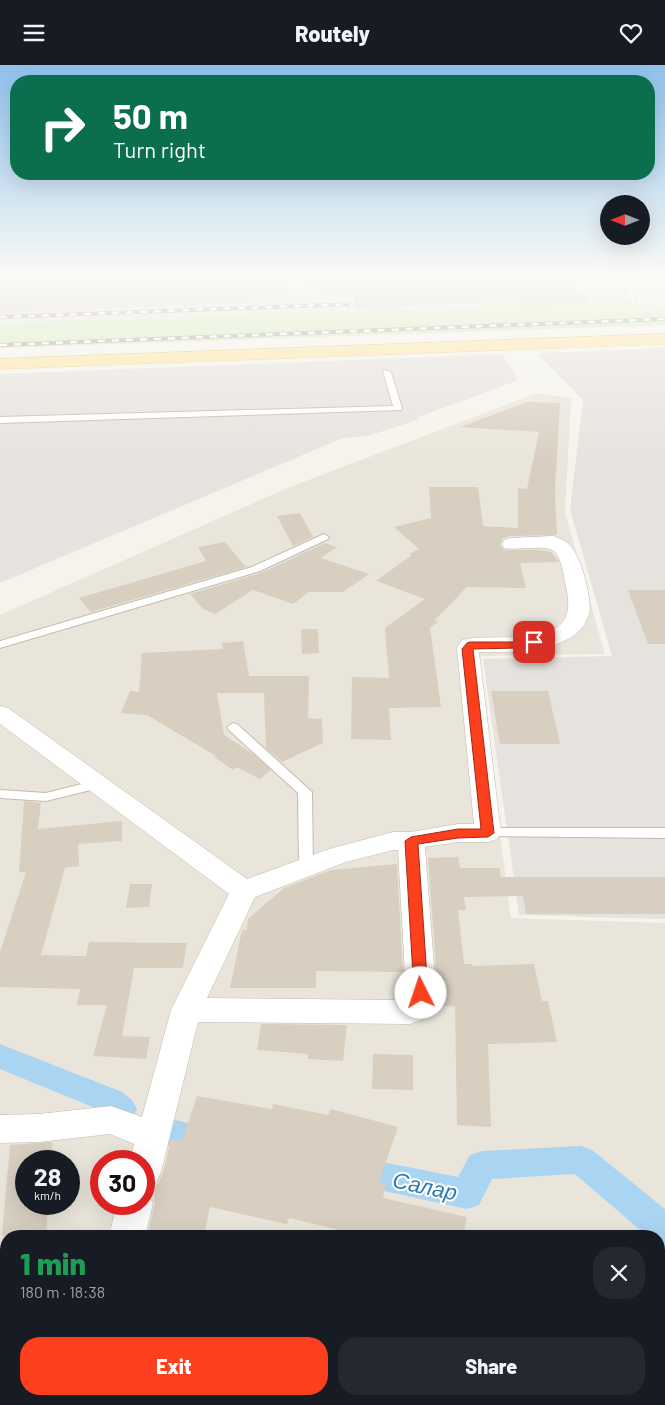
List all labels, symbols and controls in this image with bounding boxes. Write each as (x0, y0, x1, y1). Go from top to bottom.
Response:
icon: menu (20, 19, 48, 47)
icon: heart (617, 19, 645, 47)
text: Routely (295, 20, 370, 46)
text: 50 m (113, 94, 188, 136)
icon: right (30, 95, 95, 160)
text: Turn right (113, 136, 206, 162)
north arrow (600, 195, 650, 245)
map controls (600, 195, 650, 245)
pin (513, 621, 555, 663)
icon: arrive (520, 628, 548, 656)
position arrow (394, 966, 446, 1018)
speed limit sign: 30 (90, 1150, 155, 1215)
text: 28 (34, 1161, 61, 1191)
water label: Салар (390, 1166, 460, 1205)
text: km/h (34, 1188, 61, 1202)
text: 1 min (20, 1245, 86, 1281)
button: close (593, 1247, 645, 1299)
text: 180 m · 18:38 (20, 1282, 105, 1301)
button: Exit (20, 1337, 328, 1395)
button: Share (338, 1337, 645, 1395)

